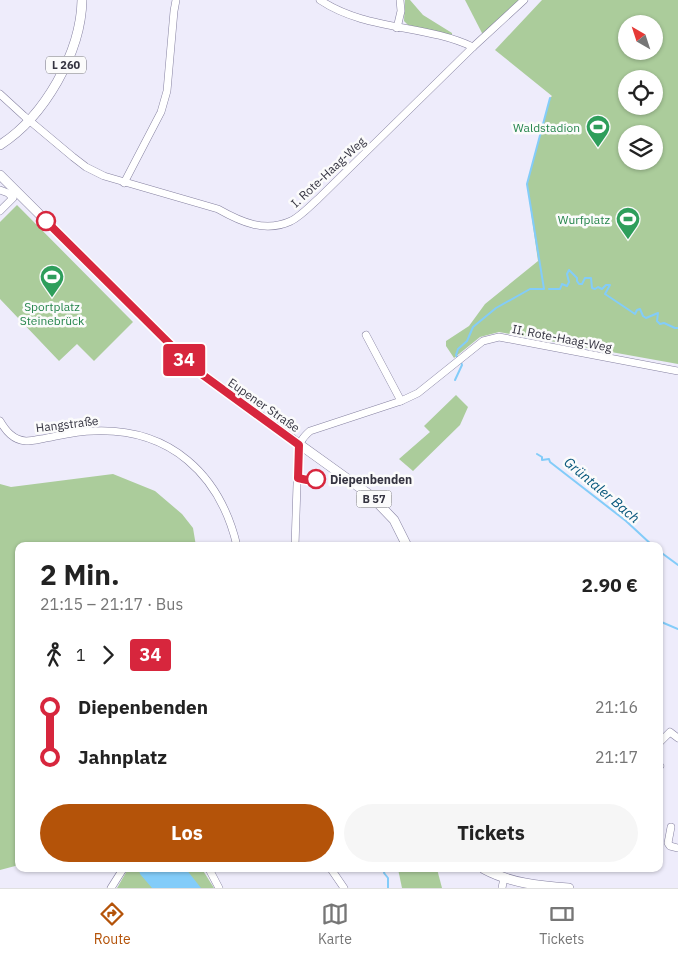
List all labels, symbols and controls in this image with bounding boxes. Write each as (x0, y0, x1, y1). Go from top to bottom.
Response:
north arrow (618, 15, 662, 60)
map controls (618, 15, 663, 170)
road number: L 260 (46, 56, 86, 74)
button: locate (618, 70, 663, 115)
sports icon: Waldstadion (585, 114, 611, 148)
place label: Waldstadion (513, 120, 580, 135)
button: layers (618, 125, 663, 170)
street label: I. Rote-Haag-Weg (288, 133, 369, 210)
sports icon: Wurfplatz (615, 206, 641, 240)
unlabelled marker (36, 211, 56, 231)
place label: Wurfplatz (558, 212, 610, 227)
sports icon: Sportplatz Steinebrück (39, 264, 65, 298)
place label: Sportplatz Steinebrück (20, 299, 85, 328)
street label: II. Rote-Haag-Weg (511, 321, 614, 355)
line badge: 34 (162, 344, 206, 376)
text: 34 (173, 348, 195, 371)
street label: Eupener Straße (225, 375, 303, 436)
street label: Hangstraße (35, 413, 100, 435)
water label: Grüntaler Bach (560, 453, 644, 527)
marker: Diepenbenden (306, 469, 326, 489)
place label: Diepenbenden (330, 472, 412, 487)
road number: B 57 (356, 490, 392, 508)
text: 2 Min. (40, 556, 120, 593)
text: 2.90 € (582, 573, 638, 597)
text: 21:15 – 21:17 · Bus (40, 594, 183, 614)
icon: walk (40, 641, 68, 669)
icon: forward (94, 641, 122, 669)
text: 34 (140, 643, 161, 666)
text: 1 (76, 645, 86, 665)
text: Diepenbenden (78, 695, 208, 719)
text: 21:16 (595, 697, 638, 717)
text: Jahnplatz (78, 745, 167, 769)
text: 21:17 (595, 747, 638, 767)
button: Los (40, 804, 334, 862)
button: Tickets (344, 804, 638, 862)
tab: Route (94, 900, 131, 948)
tab: Karte (318, 900, 352, 948)
tab: Tickets (539, 900, 584, 948)

